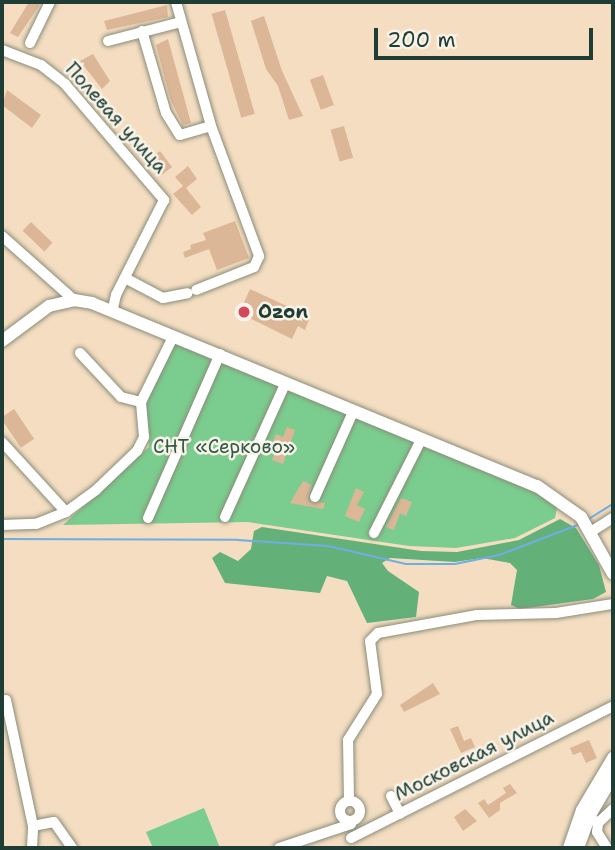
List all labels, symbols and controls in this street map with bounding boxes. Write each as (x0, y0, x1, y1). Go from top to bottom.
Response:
scale bar (377, 14, 596, 58)
text: 200 m (387, 26, 456, 54)
street label: Полевая улица (60, 58, 172, 178)
place label: Ozon (258, 301, 308, 323)
marker: Ozon (236, 304, 252, 320)
park label: СНТ «Серково» (153, 436, 295, 458)
street label: Московская улица (391, 706, 557, 806)

